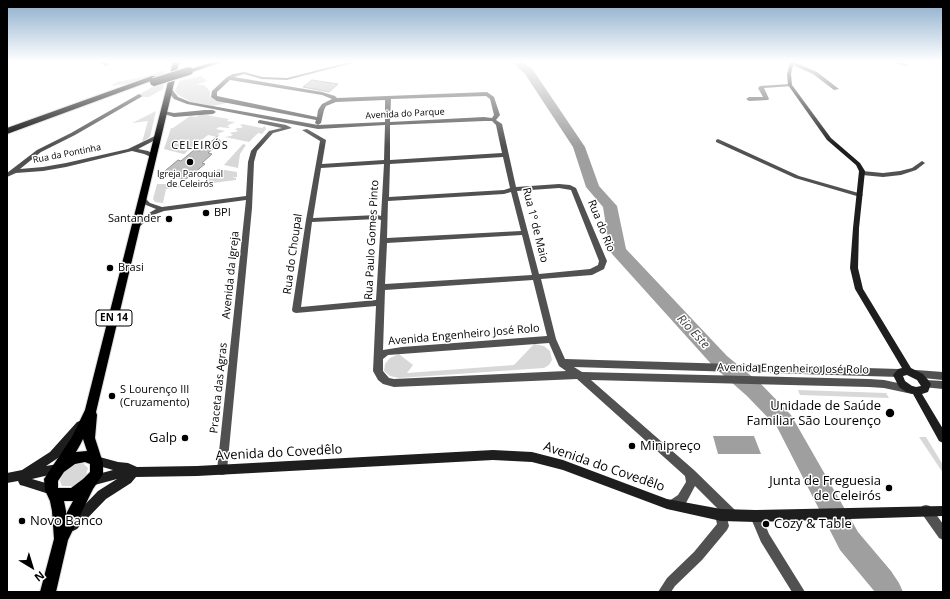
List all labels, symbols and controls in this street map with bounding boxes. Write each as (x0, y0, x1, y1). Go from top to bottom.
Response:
street label: Avenida do Parque (365, 107, 445, 121)
district label: CELEIRÓS (171, 139, 229, 153)
street label: Rua da Pontinha (32, 142, 102, 166)
marker: Igreja Paroquial de Celeirós (185, 157, 195, 167)
place label: Igreja Paroquial de Celeirós (157, 169, 223, 190)
street label: Rua Paulo Gomes Pinto (362, 180, 382, 300)
street label: Rua 1º de Maio (519, 186, 551, 264)
street label: Rua do Rio (585, 198, 617, 254)
place label: BPI (214, 206, 231, 220)
marker: BPI (201, 208, 211, 218)
place label: Santander (108, 212, 161, 226)
street label: Rua do Choupal (281, 213, 305, 295)
marker: Santander (164, 214, 174, 224)
street label: Avenida da Igreja (220, 230, 242, 320)
place label: Brasi (118, 261, 144, 275)
marker: Brasi (105, 263, 115, 273)
road number: EN 14 (96, 310, 132, 326)
water label: Rio Este (674, 312, 712, 352)
street label: Avenida Engenheiro José Rolo (388, 322, 540, 348)
street label: Praceta das Agras (208, 342, 230, 434)
street label: Avenida Engenheiro José Rolo (717, 361, 869, 377)
place label: S Lourenço III (Cruzamento) (120, 383, 190, 409)
marker: S Lourenço III (Cruzamento) (107, 391, 117, 401)
place label: Unidade de Saúde Familiar São Lourenço (747, 398, 881, 429)
marker: Unidade de Saúde Familiar São Lourenço (884, 407, 896, 419)
place label: Galp (149, 430, 177, 446)
marker: Galp (180, 433, 190, 443)
place label: Minipreço (640, 438, 701, 454)
street label: Avenida do Covedêlo (541, 439, 667, 495)
marker: Minipreço (627, 441, 637, 451)
street label: Avenida do Covedêlo (215, 442, 343, 464)
place label: Junta de Freguesia de Celeirós (769, 473, 881, 504)
marker: Junta de Freguesia de Celeirós (884, 483, 894, 493)
place label: Novo Banco (30, 513, 103, 529)
marker: Novo Banco (17, 516, 27, 526)
place label: Cozy & Table (774, 516, 852, 532)
marker: Cozy & Table (761, 519, 771, 529)
north arrow (12, 547, 52, 587)
text: N (32, 568, 48, 586)

